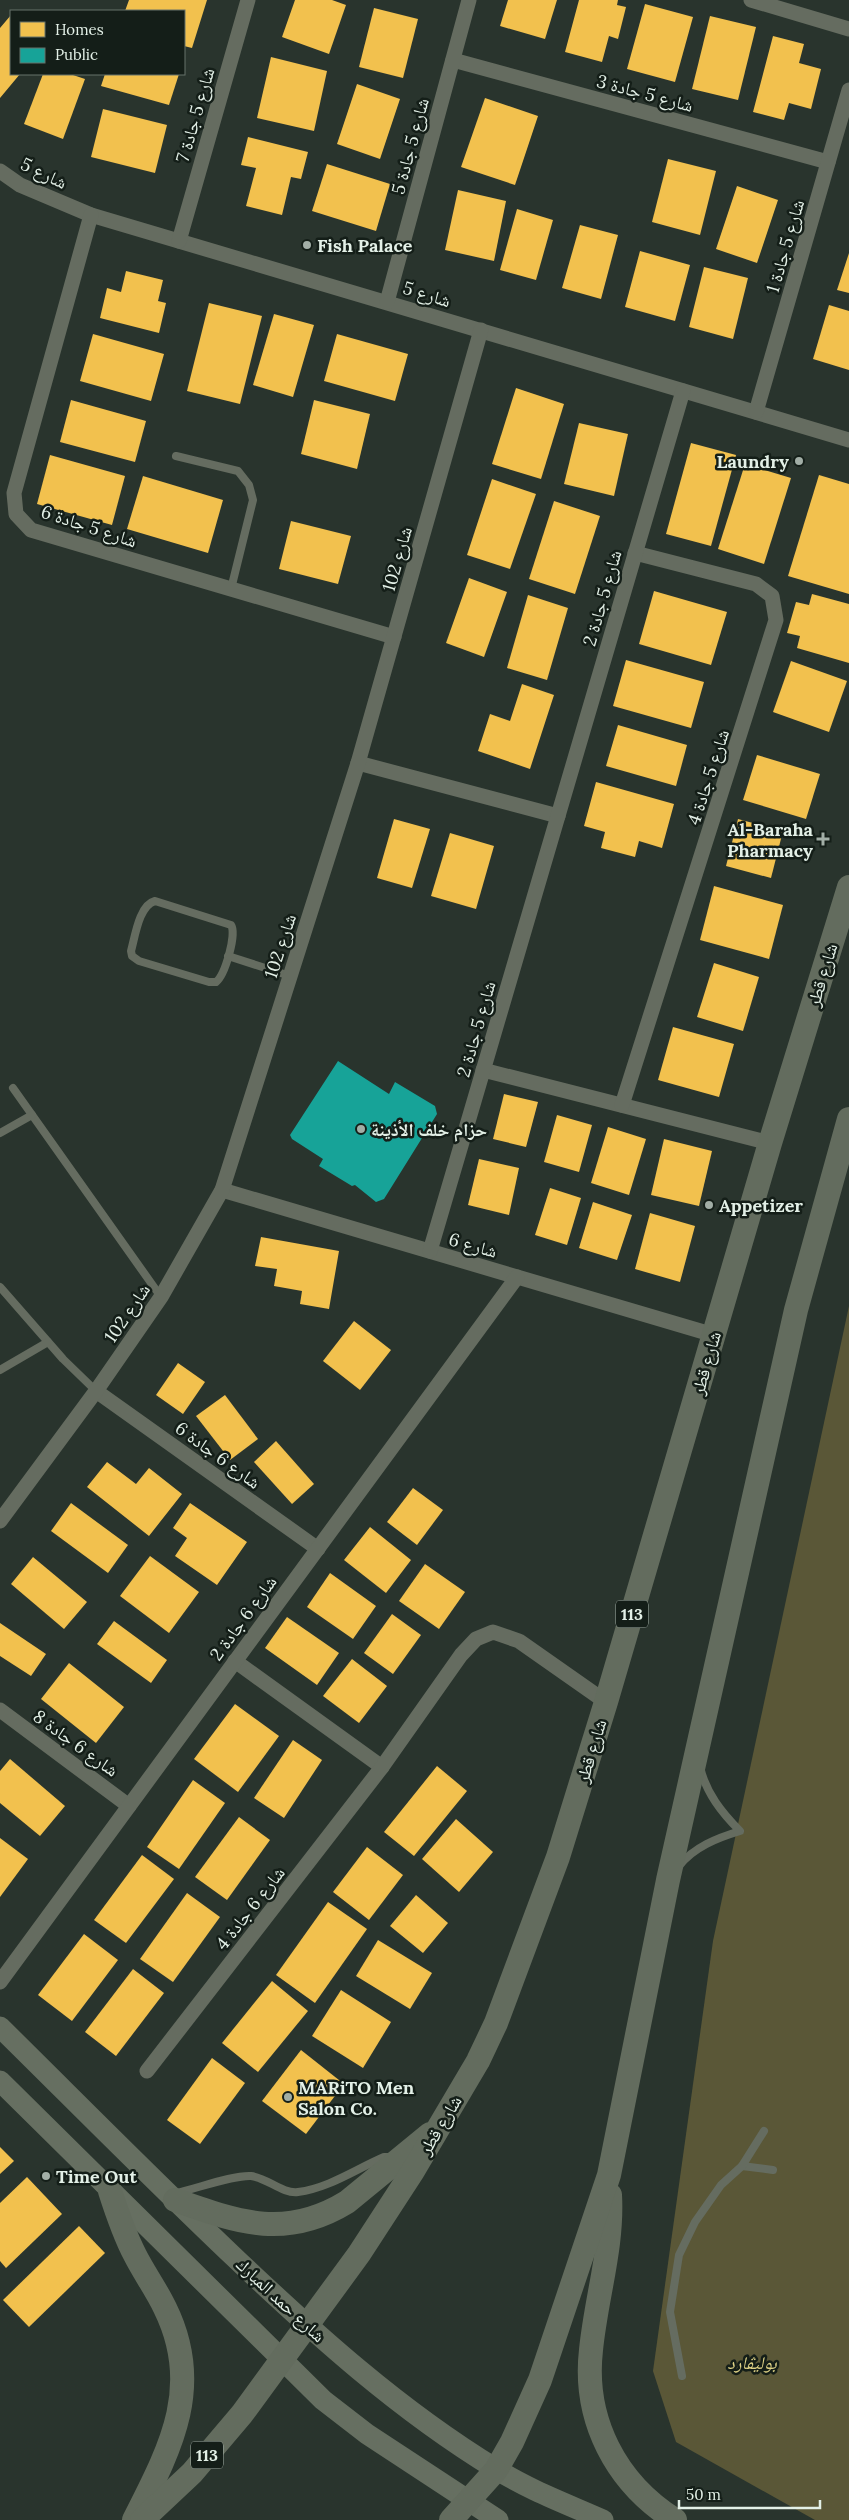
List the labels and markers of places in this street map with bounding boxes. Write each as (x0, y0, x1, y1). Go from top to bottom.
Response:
place label: Fish Palace (317, 234, 413, 257)
marker: Fish Palace (301, 239, 313, 251)
place label: Laundry (717, 450, 789, 473)
marker: Laundry (793, 455, 805, 467)
place label: Al-Baraha Pharmacy (727, 818, 814, 862)
marker: Al-Baraha Pharmacy (817, 833, 829, 845)
place label: حزام خلف الأذينة (371, 1118, 487, 1142)
marker: حزام خلف الأذينة (355, 1123, 367, 1135)
place label: Appetizer (719, 1194, 803, 1217)
marker: Appetizer (703, 1199, 715, 1211)
place label: MARiTO Men Salon Co. (298, 2076, 415, 2120)
marker: MARiTO Men Salon Co. (282, 2091, 294, 2103)
place label: Time Out (56, 2165, 137, 2188)
marker: Time Out (40, 2170, 52, 2182)

